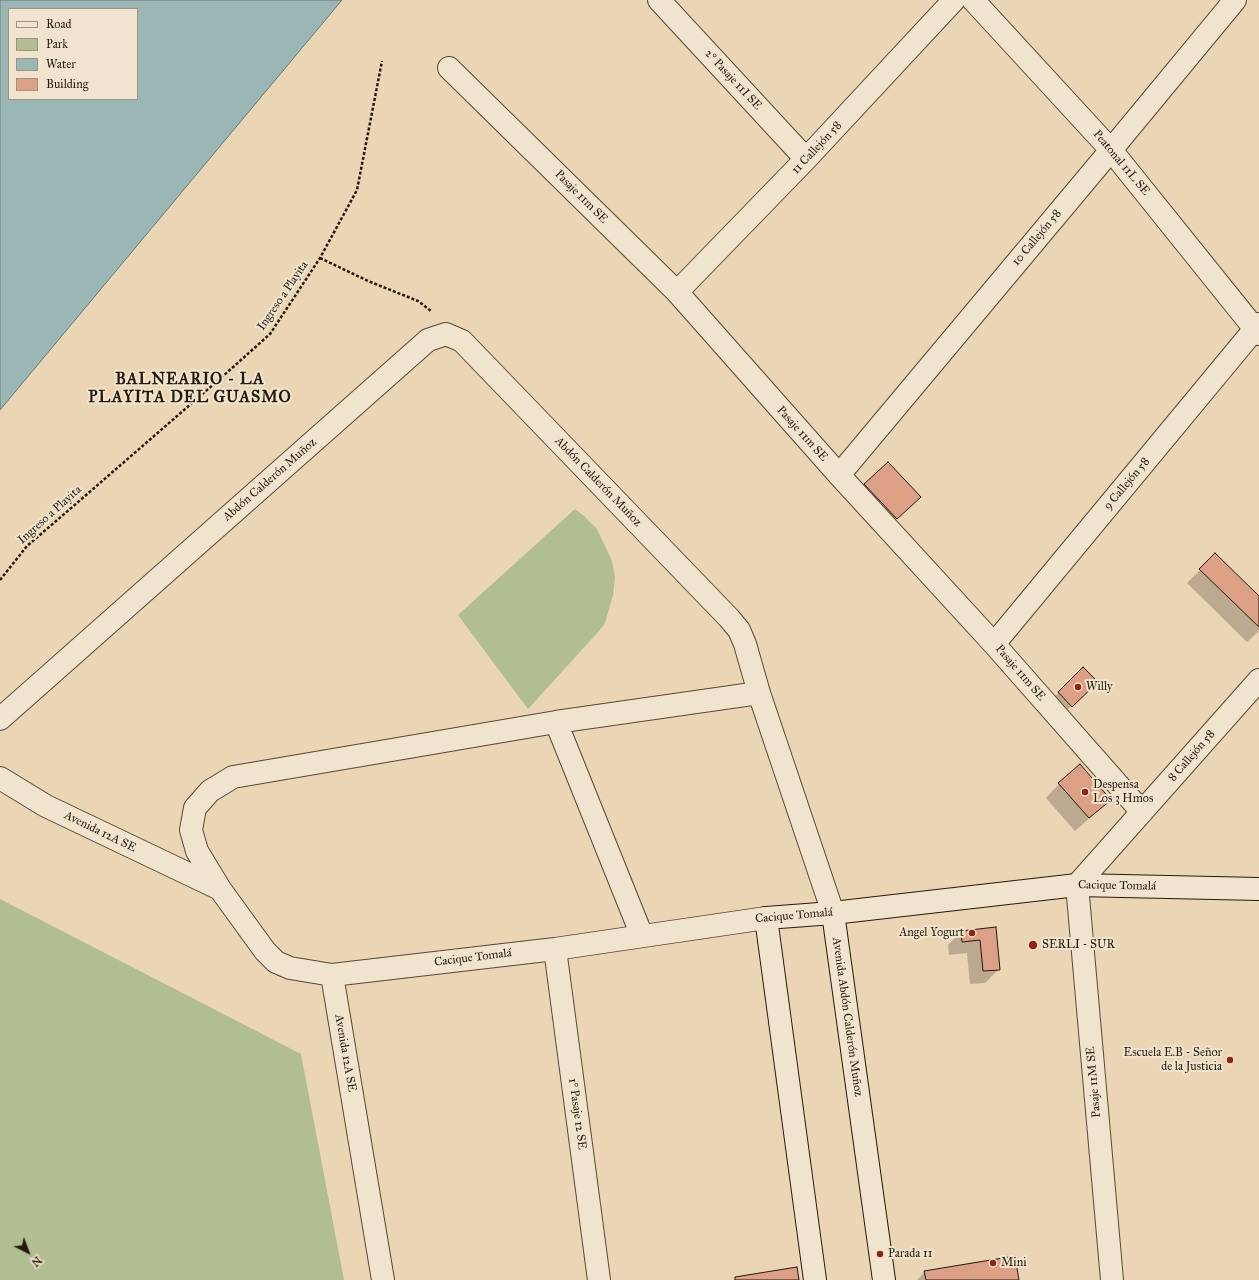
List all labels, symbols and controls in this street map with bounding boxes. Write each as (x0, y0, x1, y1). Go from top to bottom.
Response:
legend (8, 8, 138, 100)
text: Road (46, 17, 72, 31)
text: Park (46, 37, 68, 51)
street label: 2° Pasaje 11I SE (701, 47, 765, 113)
text: Water (46, 57, 76, 71)
text: Building (46, 77, 88, 91)
street label: 11 Callejón 58 (789, 119, 845, 177)
street label: Peatonal 11L SE (1090, 127, 1152, 199)
street label: Pasaje 11m SE (551, 167, 611, 227)
street label: 10 Callejón 58 (1009, 207, 1065, 269)
street label: Ingreso a Playita (254, 259, 312, 333)
district label: BALNEARIO - LA PLAYITA DEL GUASMO (88, 370, 292, 408)
street label: Pasaje 11m SE (773, 403, 831, 465)
street label: Abdón Calderón Muñoz (551, 434, 645, 530)
street label: Abdón Calderón Muñoz (220, 435, 320, 525)
street label: 9 Callejón 58 (1101, 455, 1153, 513)
street label: Ingreso a Playita (15, 483, 85, 547)
street label: Pasaje 11m SE (992, 642, 1048, 704)
place label: Willy (1086, 680, 1113, 694)
marker: Willy (1073, 682, 1083, 692)
street label: 8 Callejón 58 (1166, 727, 1218, 785)
place label: Despensa Los 3 Hmos (1093, 778, 1153, 806)
marker: Despensa Los 3 Hmos (1080, 787, 1090, 797)
street label: Avenida 12A SE (62, 808, 138, 856)
street label: Cacique Tomalá (1078, 878, 1156, 894)
street label: Cacique Tomalá (754, 905, 834, 927)
place label: Angel Yogurt (899, 926, 964, 940)
marker: Angel Yogurt (967, 928, 977, 938)
street label: Avenida Abdón Calderón Muñoz (829, 936, 865, 1098)
place label: SERLI - SUR (1042, 938, 1115, 952)
marker: SERLI - SUR (1027, 939, 1039, 951)
street label: Cacique Tomalá (433, 946, 513, 970)
street label: Avenida 12A SE (331, 1013, 359, 1093)
street label: Pasaje 11M SE (1084, 1046, 1104, 1118)
place label: Escuela E.B - Señor de la Justicia (1124, 1046, 1222, 1074)
marker: Escuela E.B - Señor de la Justicia (1225, 1055, 1235, 1065)
street label: 1° Pasaje 12 SE (565, 1077, 589, 1151)
north arrow (8, 1232, 48, 1272)
place label: Parada 11 (888, 1247, 932, 1261)
marker: Parada 11 (875, 1249, 885, 1259)
text: N (29, 1253, 44, 1269)
place label: Mini (1001, 1256, 1026, 1270)
marker: Mini (988, 1258, 998, 1268)

